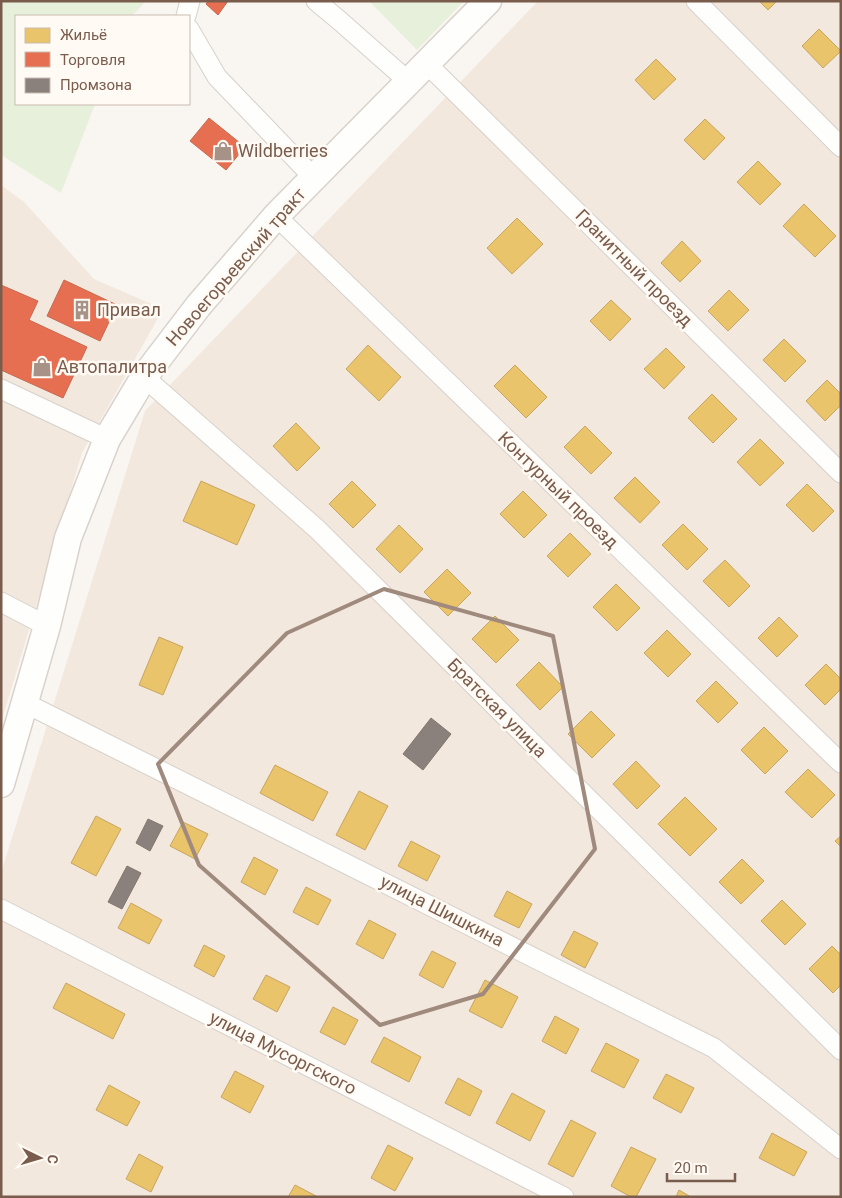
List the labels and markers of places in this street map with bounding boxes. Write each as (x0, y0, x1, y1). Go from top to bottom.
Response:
shop icon: Wildberries (212, 140, 234, 162)
place label: Wildberries (238, 140, 328, 161)
building icon: Привал (71, 299, 93, 321)
place label: Привал (97, 299, 161, 320)
shop icon: Автопалитра (31, 356, 53, 378)
place label: Автопалитра (57, 356, 167, 377)

